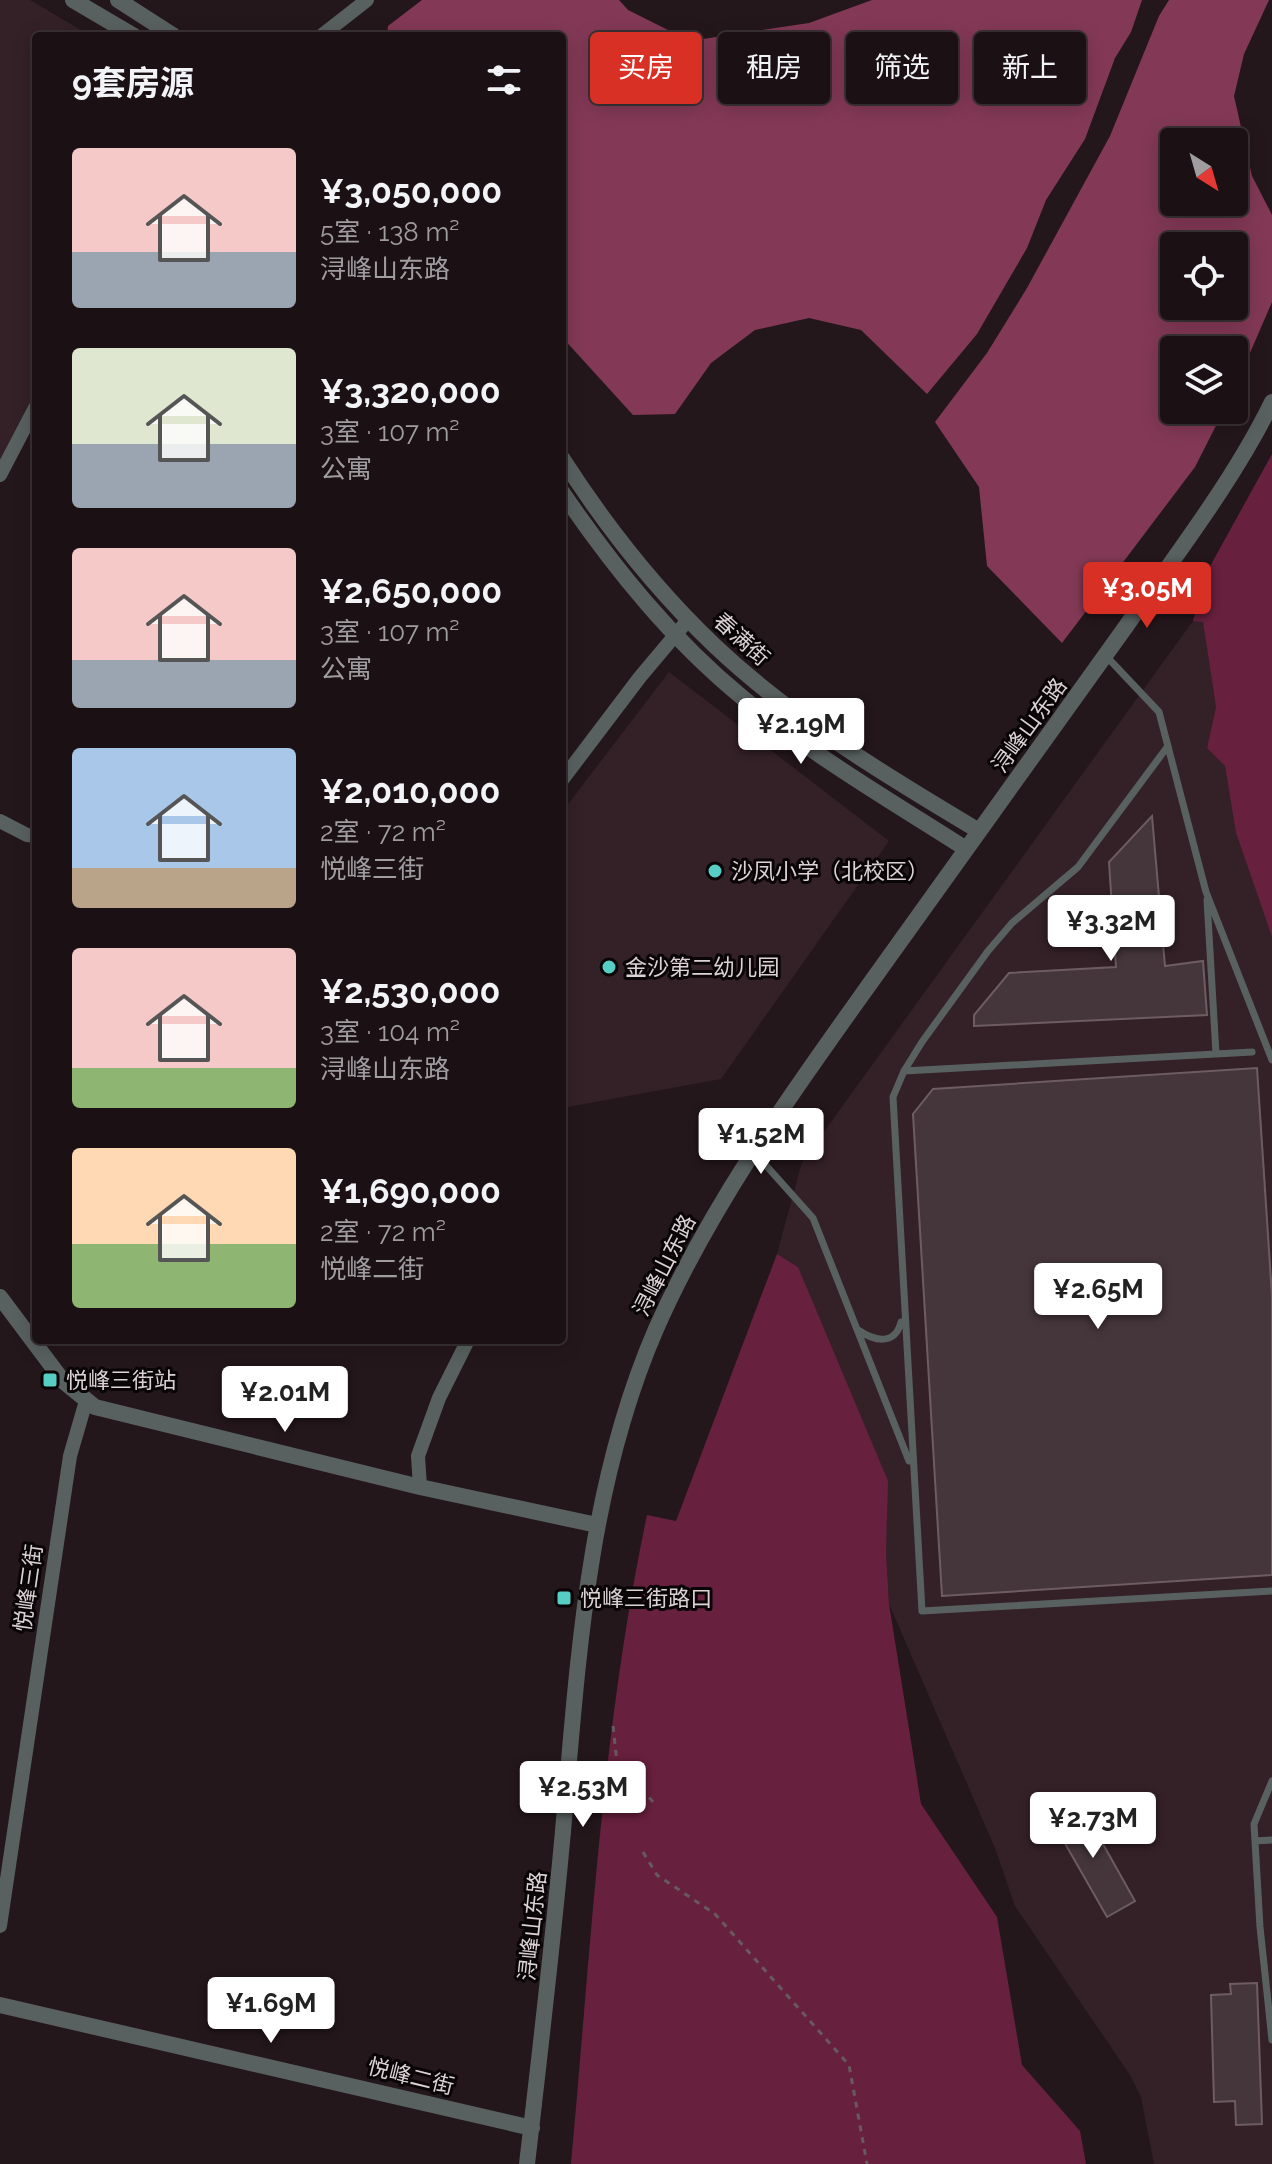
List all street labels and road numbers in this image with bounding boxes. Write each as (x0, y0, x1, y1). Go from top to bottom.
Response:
street label: 春满街 (709, 607, 775, 671)
street label: 浔峰山东路 (986, 673, 1072, 777)
street label: 浔峰山东路 (627, 1210, 701, 1320)
street label: 悦峰三街 (9, 1543, 47, 1633)
street label: 浔峰山东路 (513, 1870, 551, 1982)
street label: 悦峰二街 (365, 2053, 457, 2099)

